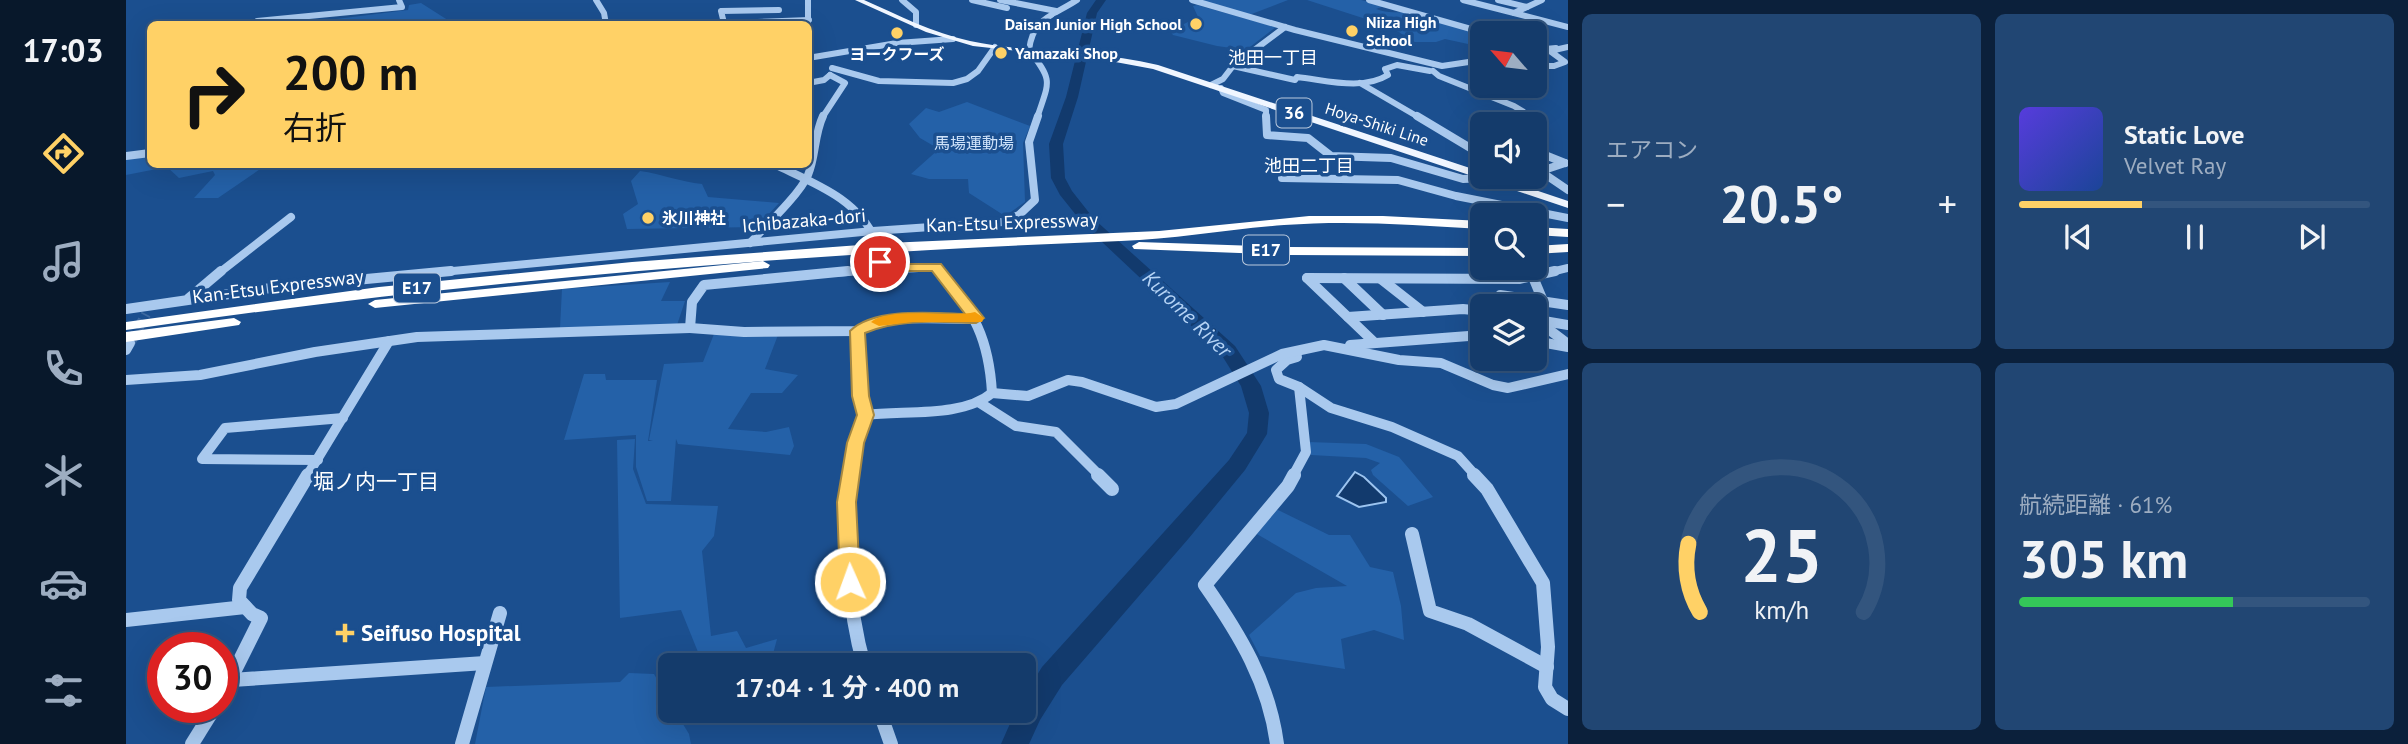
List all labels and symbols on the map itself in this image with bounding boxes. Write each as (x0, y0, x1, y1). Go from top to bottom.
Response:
place label: Niiza High School (1366, 12, 1436, 50)
place label: Daisan Junior High School (1005, 14, 1182, 34)
marker: Daisan Junior High School (1188, 16, 1204, 32)
north arrow (1470, 21, 1547, 98)
marker: Niiza High School (1344, 23, 1360, 39)
marker: ヨークフーズ (889, 25, 905, 41)
place label: Yamazaki Shop (1014, 43, 1118, 63)
place label: ヨークフーズ (849, 44, 945, 64)
marker: Yamazaki Shop (993, 45, 1009, 61)
district label: 池田一丁目 (1228, 46, 1318, 69)
road number: 36 (1276, 98, 1312, 128)
street label: Hoya-Shiki Line (1323, 98, 1431, 150)
park label: 馬場運動場 (934, 133, 1014, 153)
district label: 池田二丁目 (1264, 154, 1354, 177)
street label: Ichibazaka-dori (741, 203, 867, 237)
street label: Kan-Etsu Expressway (926, 207, 1099, 237)
place label: 氷川神社 (662, 208, 726, 228)
marker: 氷川神社 (640, 210, 656, 226)
pin (850, 232, 910, 292)
road number: E17 (1243, 236, 1289, 264)
street label: Kan-Etsu Expressway (191, 264, 365, 308)
water label: Kurome River (1137, 264, 1239, 364)
road number: E17 (394, 274, 440, 302)
district label: 堀ノ内一丁目 (313, 468, 439, 495)
position arrow (813, 545, 887, 619)
place label: Seifuso Hospital (361, 618, 521, 647)
marker: Seifuso Hospital (335, 623, 355, 643)
speed limit sign: 30 (147, 632, 238, 723)

